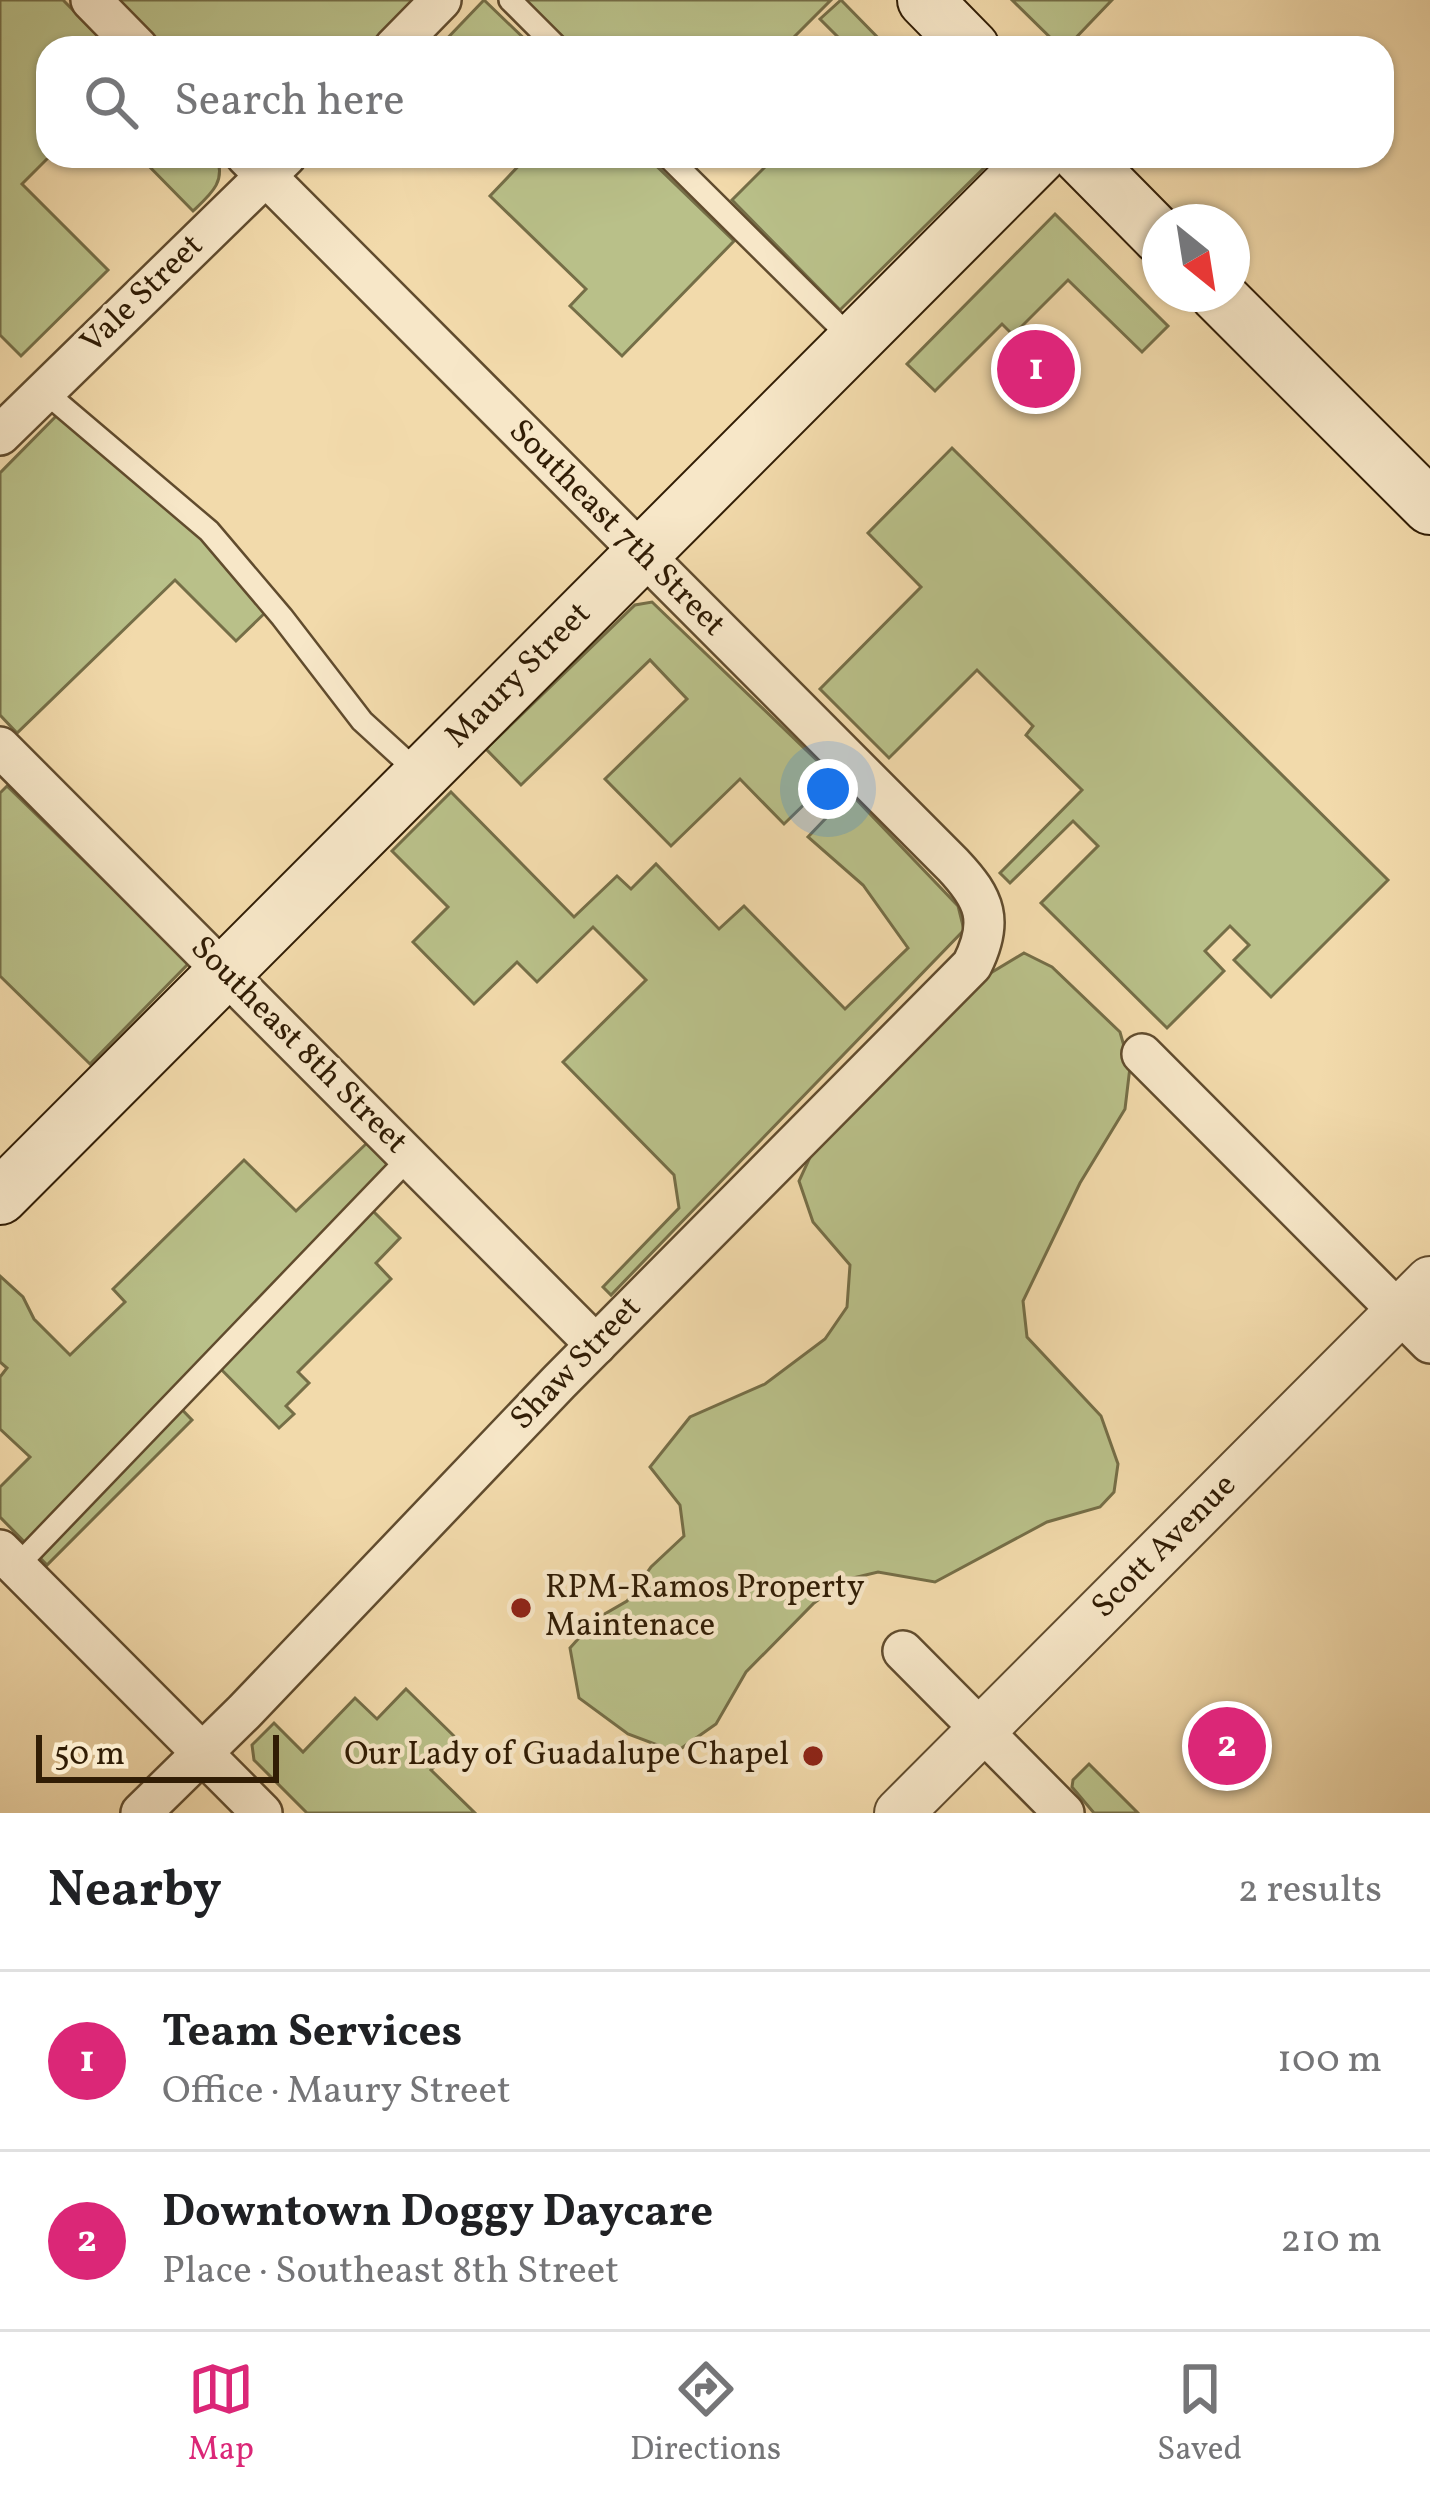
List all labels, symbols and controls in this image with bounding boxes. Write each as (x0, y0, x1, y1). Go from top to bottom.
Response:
search box (36, 36, 1394, 168)
icon: search (78, 69, 144, 135)
text: Search here (174, 71, 405, 134)
north arrow (1142, 204, 1250, 312)
street label: Vale Street (71, 225, 215, 365)
pin: 1 (997, 324, 1075, 414)
street label: Southeast 7th Street (497, 410, 735, 648)
street label: Maury Street (436, 593, 602, 759)
your location (798, 759, 858, 819)
street label: Southeast 8th Street (179, 927, 417, 1165)
street label: Shaw Street (501, 1287, 653, 1441)
street label: Scott Avenue (1082, 1464, 1248, 1630)
place label: RPM-Ramos Property Maintenace (545, 1566, 865, 1650)
marker: RPM-Ramos Property Maintenace (508, 1595, 534, 1621)
pin: 2 (1188, 1701, 1266, 1791)
scale bar (36, 1729, 279, 1782)
text: 50 m (54, 1733, 125, 1779)
place label: Our Lady of Guadalupe Chapel (344, 1733, 789, 1779)
marker: Our Lady of Guadalupe Chapel (800, 1743, 826, 1769)
text: Nearby (48, 1856, 222, 1927)
text: 2 results (1238, 1864, 1382, 1918)
text: Team Services (162, 2002, 462, 2065)
text: 1 (79, 2034, 95, 2088)
text: 100 m (1277, 2034, 1382, 2088)
text: Office · Maury Street (162, 2065, 511, 2119)
text: Downtown Doggy Daycare (162, 2182, 713, 2245)
text: 2 (77, 2214, 97, 2268)
text: 210 m (1280, 2214, 1382, 2268)
text: Place · Southeast 8th Street (162, 2245, 619, 2299)
tab: Map (188, 2356, 254, 2474)
tab: Directions (630, 2356, 781, 2474)
tab: Saved (1157, 2356, 1242, 2474)

